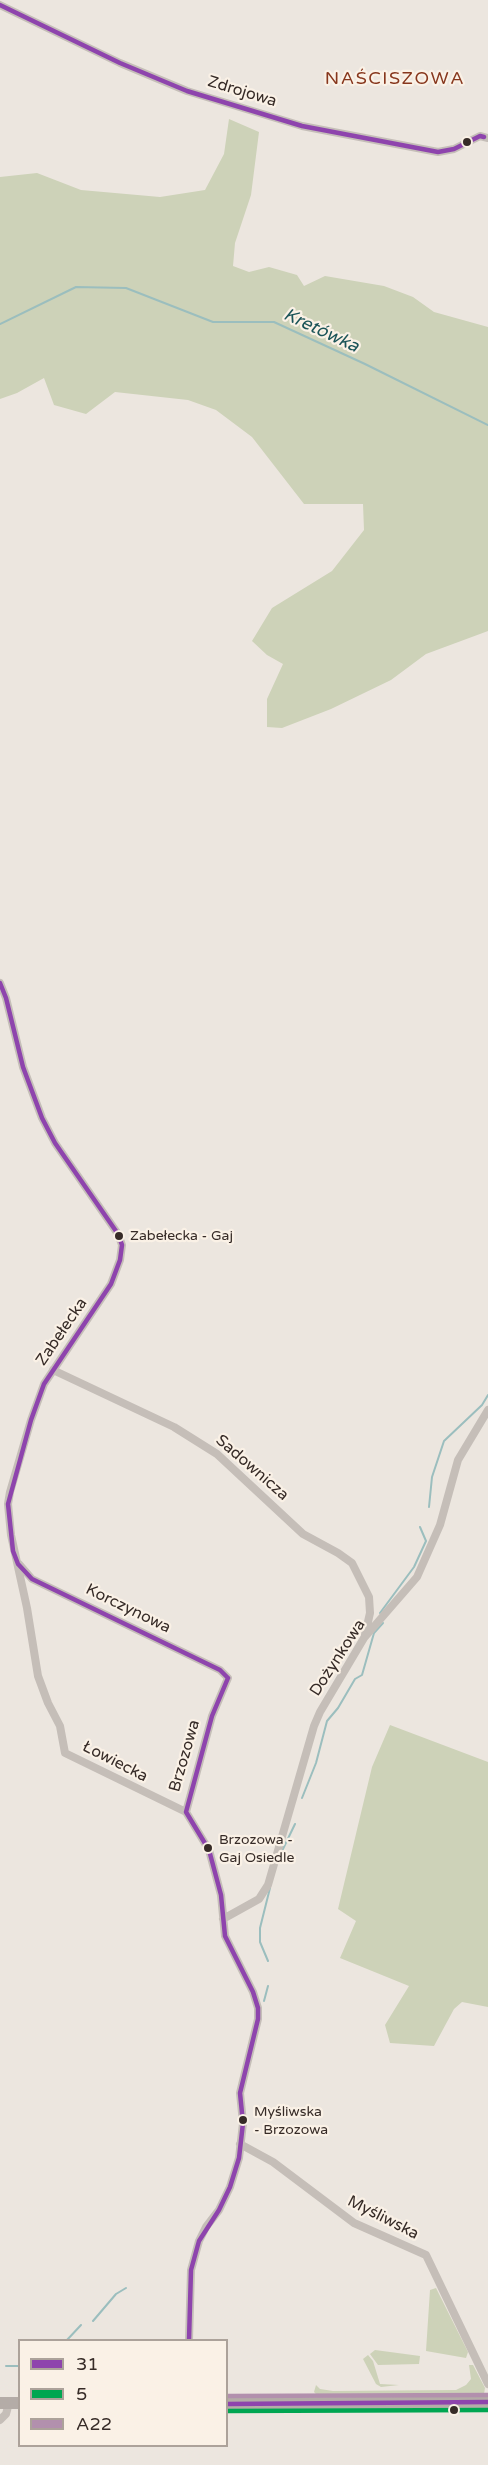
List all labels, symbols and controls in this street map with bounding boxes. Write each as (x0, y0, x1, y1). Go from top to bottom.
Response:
district label: NAŚCISZOWA (325, 68, 465, 90)
street label: Zdrojowa (205, 72, 279, 112)
unlabelled marker (461, 136, 473, 148)
water label: Kretówka (280, 304, 362, 358)
place label: Zabełecka - Gaj (130, 1228, 233, 1244)
marker: Zabełecka - Gaj (113, 1230, 125, 1242)
street label: Zabełecka (32, 1294, 92, 1370)
street label: Sadownicza (212, 1431, 292, 1505)
street label: Korczynowa (82, 1580, 174, 1638)
street label: Dożynkowa (306, 1616, 370, 1700)
street label: Brzozowa (166, 1718, 204, 1794)
street label: Łowiecka (79, 1737, 151, 1787)
place label: Brzozowa - Gaj Osiedle (219, 1832, 294, 1864)
marker: Brzozowa - Gaj Osiedle (202, 1842, 214, 1854)
place label: Myśliwska - Brzozowa (254, 2104, 328, 2136)
marker: Myśliwska - Brzozowa (237, 2114, 249, 2126)
street label: Myśliwska (344, 2192, 422, 2244)
legend (18, 2339, 228, 2447)
text: 31 (76, 2353, 99, 2375)
text: 5 (76, 2383, 87, 2405)
unlabelled marker (448, 2404, 460, 2416)
text: A22 (76, 2413, 112, 2435)

